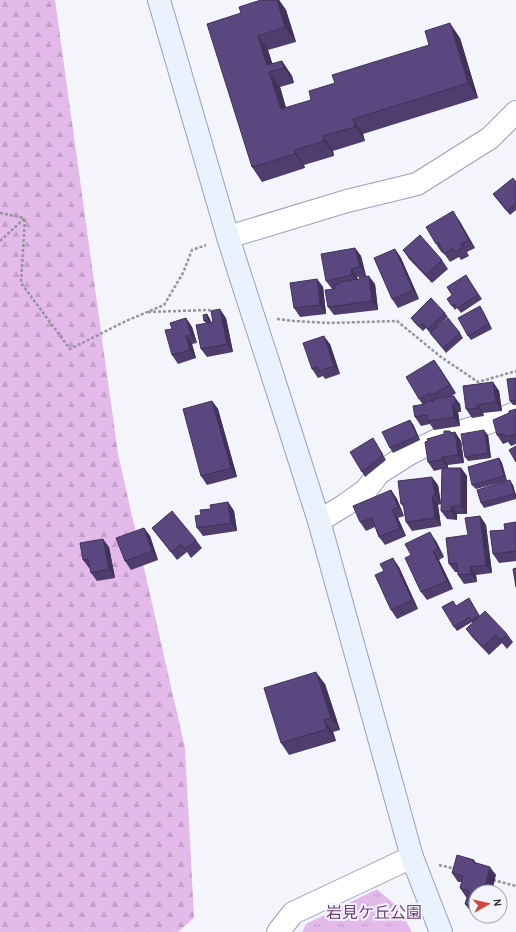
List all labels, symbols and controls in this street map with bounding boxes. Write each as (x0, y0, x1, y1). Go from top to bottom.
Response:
north arrow (468, 884, 508, 924)
text: N (491, 898, 503, 907)
park label: 岩見ケ丘公園 (326, 904, 422, 921)

